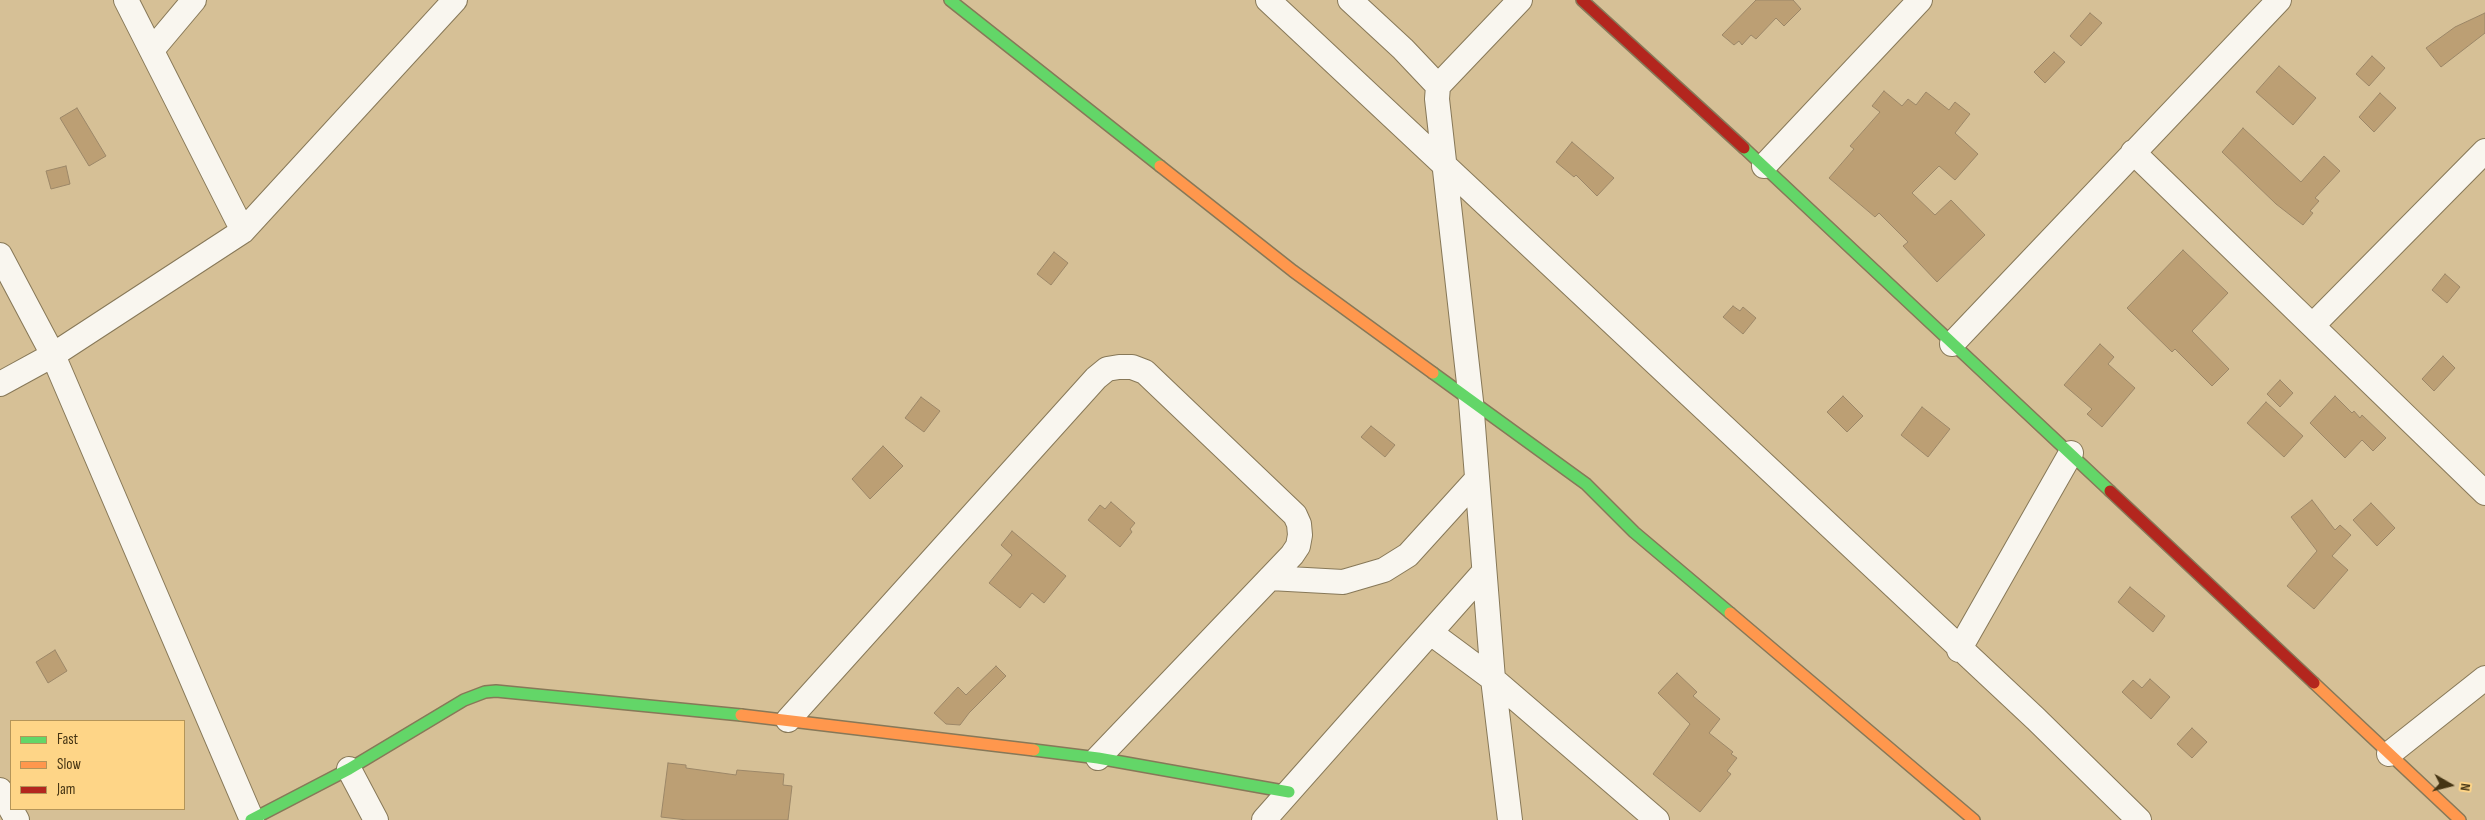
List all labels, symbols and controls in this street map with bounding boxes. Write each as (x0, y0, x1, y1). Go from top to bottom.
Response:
legend (10, 720, 185, 810)
text: Fast (57, 730, 78, 749)
text: Slow (57, 755, 81, 774)
north arrow (2425, 760, 2475, 810)
text: Jam (57, 780, 75, 799)
text: N (2456, 782, 2474, 792)

